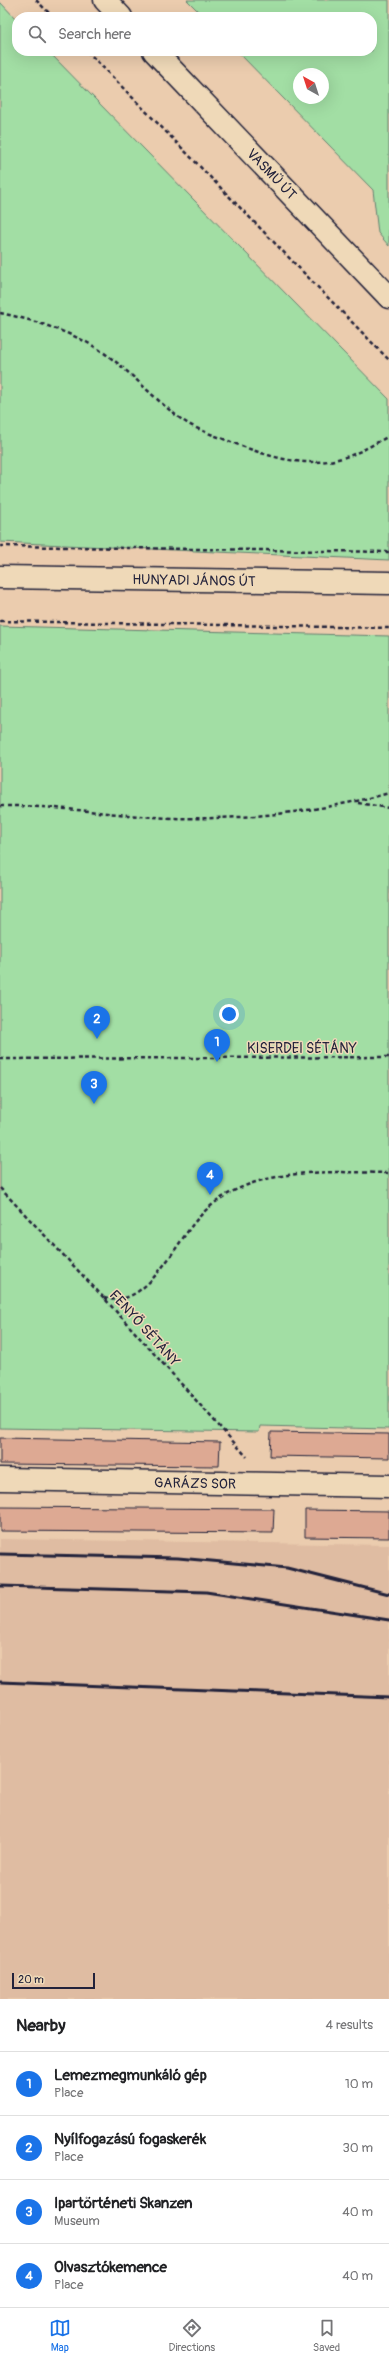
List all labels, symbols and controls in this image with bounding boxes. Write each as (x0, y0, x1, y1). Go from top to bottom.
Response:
search box (12, 12, 377, 56)
icon: search (26, 23, 48, 45)
text: Search here (58, 25, 131, 44)
north arrow (293, 68, 329, 104)
street label: VASMŰ ÚT (243, 145, 300, 204)
street label: HUNYADI JÁNOS ÚT (132, 570, 256, 590)
your location (219, 1004, 239, 1024)
pin: 2 (84, 1006, 110, 1039)
pin: 1 (204, 1029, 230, 1062)
street label: KISERDEI SÉTÁNY (247, 1039, 357, 1057)
pin: 3 (81, 1071, 107, 1104)
pin: 4 (197, 1162, 223, 1195)
street label: FENYŐ SÉTÁNY (106, 1286, 184, 1370)
street label: GARÁZS SOR (154, 1473, 236, 1493)
scale bar (12, 1971, 95, 1990)
text: 20 m (18, 1973, 44, 1986)
text: Nearby (16, 2015, 65, 2036)
text: 4 results (326, 2017, 373, 2033)
text: Lemezmegmunkáló gép (54, 2066, 207, 2085)
text: 1 (26, 2076, 32, 2092)
text: 10 m (345, 2076, 373, 2092)
text: Place (54, 2085, 83, 2101)
text: Nyílfogazású fogaskerék (54, 2130, 206, 2149)
text: 2 (25, 2140, 33, 2156)
text: 30 m (343, 2140, 373, 2156)
text: Place (54, 2149, 83, 2165)
text: Ipartörténeti Skanzen (54, 2194, 193, 2213)
text: 3 (25, 2204, 33, 2220)
text: 40 m (342, 2204, 373, 2220)
text: Museum (54, 2213, 100, 2229)
text: Olvasztókemence (54, 2258, 167, 2277)
text: 4 (25, 2268, 33, 2284)
text: 40 m (342, 2268, 373, 2284)
text: Place (54, 2277, 83, 2293)
tab: Map (49, 2317, 71, 2354)
tab: Directions (169, 2317, 215, 2354)
tab: Saved (313, 2317, 340, 2354)

